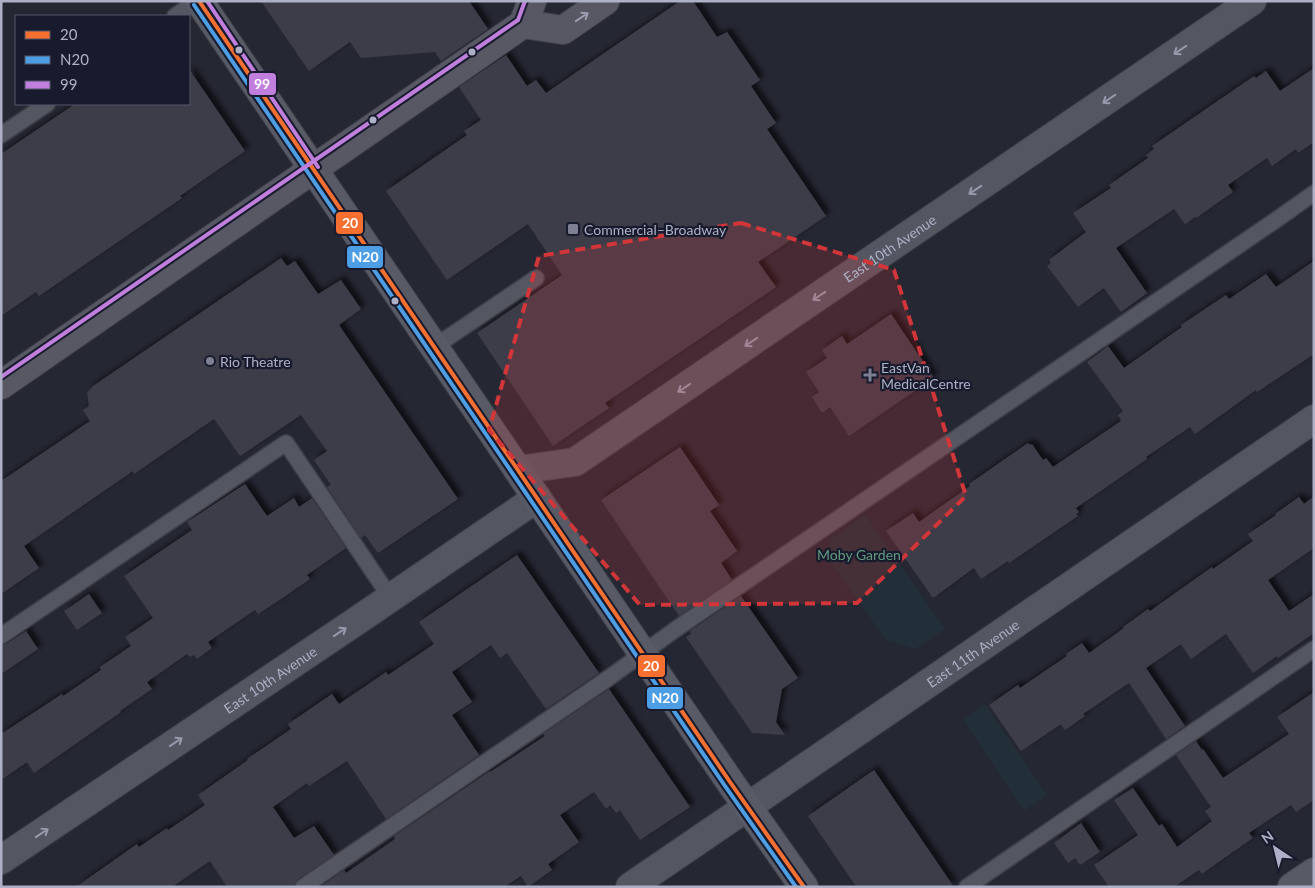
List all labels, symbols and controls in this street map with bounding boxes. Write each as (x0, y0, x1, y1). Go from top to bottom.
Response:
one-way arrow (575, 12, 589, 22)
legend (15, 15, 190, 105)
text: 20 (60, 25, 78, 43)
unlabelled marker (234, 45, 244, 55)
one-way arrow (1174, 45, 1188, 55)
unlabelled marker (467, 47, 477, 57)
text: N20 (60, 50, 89, 68)
line badge: 99 (248, 72, 277, 96)
text: 99 (60, 75, 77, 93)
text: 99 (254, 75, 270, 92)
one-way arrow (1102, 93, 1116, 104)
unlabelled marker (368, 115, 378, 125)
one-way arrow (968, 185, 982, 195)
street label: East 10th Avenue (840, 210, 939, 285)
line badge: 20 (335, 211, 364, 235)
text: 20 (342, 214, 358, 231)
place label: Commercial–Broadway (584, 221, 727, 238)
marker: Commercial–Broadway (566, 222, 580, 236)
line badge: N20 (346, 245, 384, 269)
text: N20 (351, 248, 379, 265)
one-way arrow (812, 291, 826, 301)
unlabelled marker (390, 296, 400, 306)
one-way arrow (744, 337, 758, 347)
place label: Rio Theatre (220, 353, 291, 370)
marker: Rio Theatre (204, 355, 216, 367)
place label: EastVan MedicalCentre (881, 359, 971, 392)
marker: EastVan MedicalCentre (863, 368, 877, 382)
one-way arrow (677, 383, 691, 393)
park label: Moby Garden (817, 546, 901, 563)
street label: East 11th Avenue (923, 615, 1022, 690)
one-way arrow (333, 627, 347, 637)
street label: East 10th Avenue (220, 642, 320, 716)
line badge: 20 (637, 654, 666, 678)
text: 20 (643, 657, 659, 674)
line badge: N20 (646, 686, 684, 710)
text: N20 (651, 689, 679, 706)
one-way arrow (169, 737, 183, 747)
north arrow (1250, 823, 1300, 873)
text: N (1258, 827, 1277, 847)
one-way arrow (34, 828, 48, 838)

